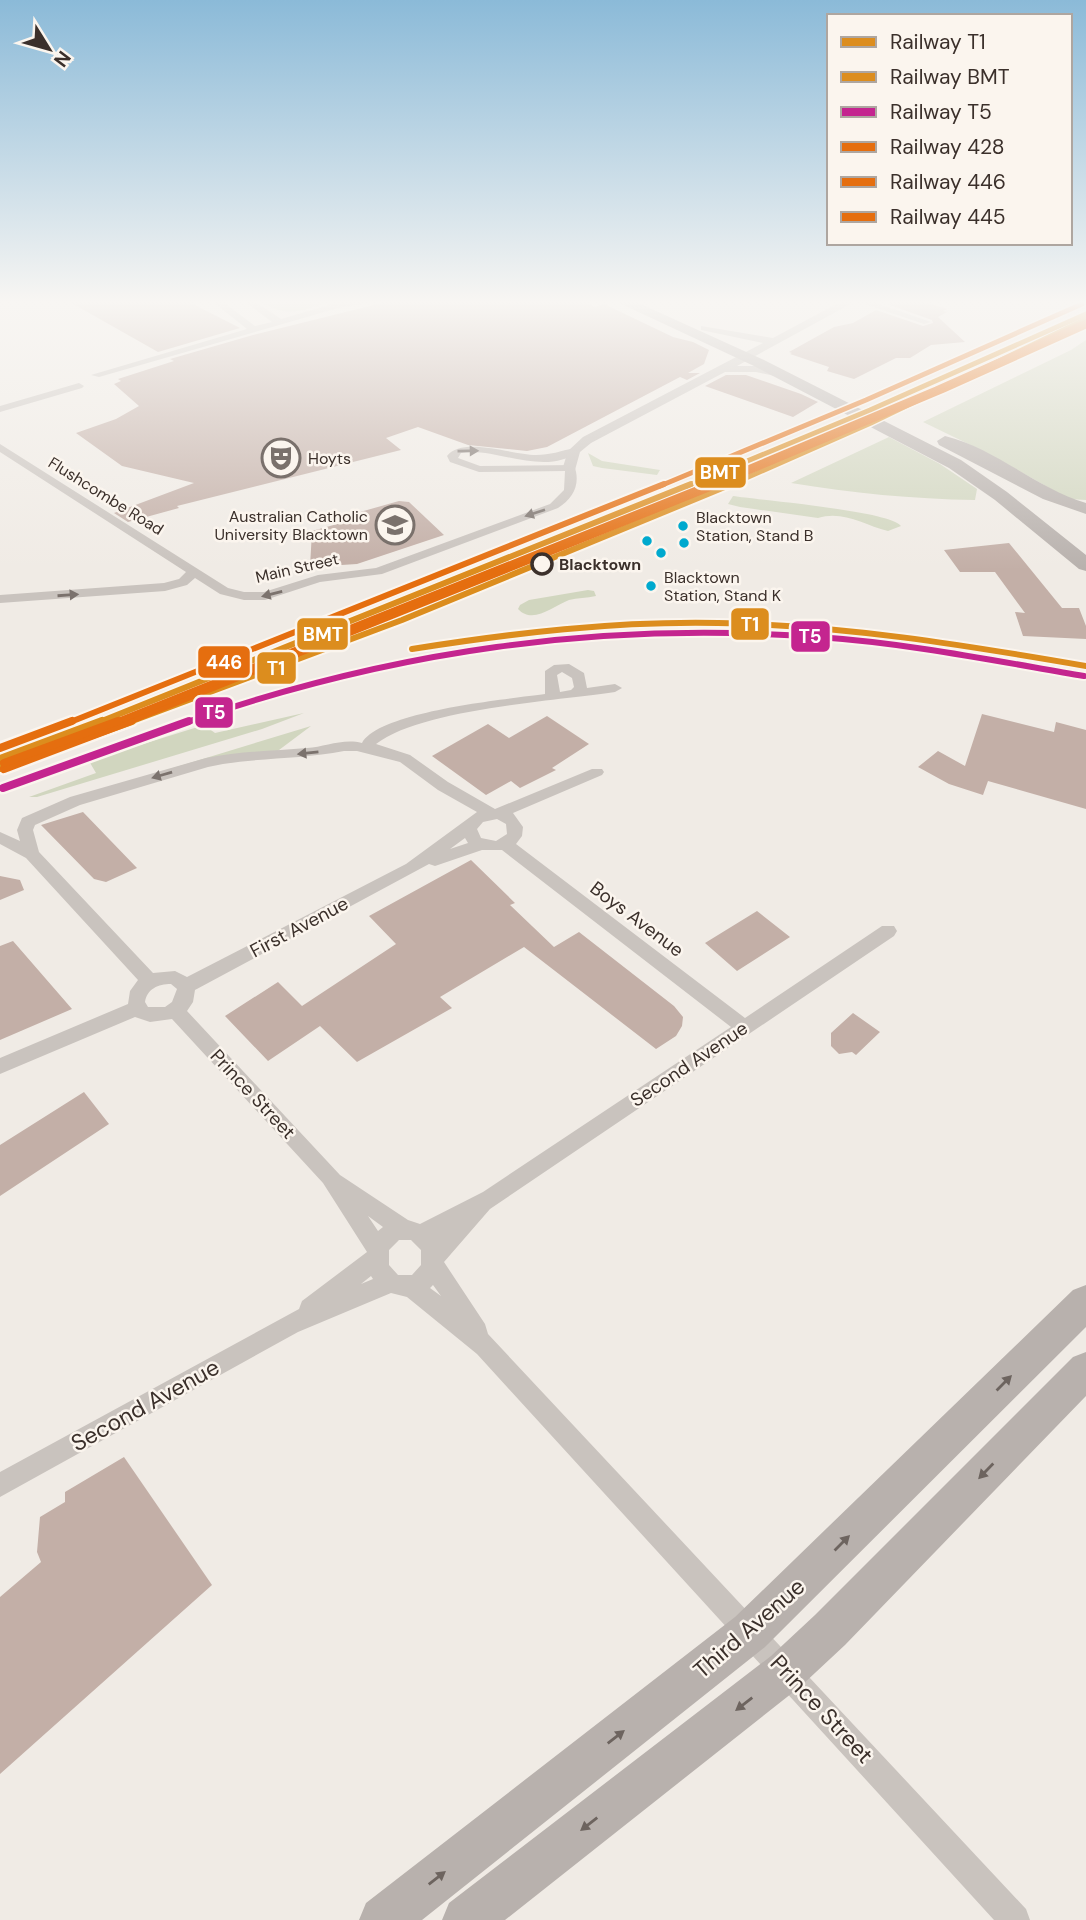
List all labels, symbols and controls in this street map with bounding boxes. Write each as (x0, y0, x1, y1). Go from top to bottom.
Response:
north arrow (14, 14, 84, 84)
legend (827, 14, 1072, 245)
text: Railway T1 (890, 28, 986, 56)
text: N (48, 46, 76, 72)
text: Railway BMT (890, 63, 1010, 91)
text: Railway T5 (890, 98, 992, 126)
text: Railway 428 (890, 133, 1005, 161)
text: Railway 446 (890, 168, 1006, 196)
text: Railway 445 (890, 203, 1006, 231)
theatre icon: Hoyts (260, 437, 302, 479)
one-way arrow (457, 445, 479, 457)
place label: Hoyts (308, 448, 351, 469)
street label: Flushcombe Road (44, 452, 168, 540)
line badge: BMT (694, 456, 747, 489)
text: BMT (700, 460, 740, 485)
school or university icon: Australian Catholic University Blacktown (374, 504, 416, 546)
place label: Australian Catholic University Blacktown (214, 506, 368, 545)
place label: Blacktown Station, Stand B (696, 507, 813, 546)
one-way arrow (524, 508, 545, 519)
marker: Blacktown Station, Stand B (676, 519, 690, 533)
unlabelled marker (640, 534, 654, 548)
unlabelled marker (677, 536, 691, 550)
unlabelled marker (654, 546, 668, 560)
street label: Main Street (253, 548, 341, 588)
marker: Blacktown (531, 553, 553, 575)
place label: Blacktown (559, 554, 641, 575)
place label: Blacktown Station, Stand K (664, 567, 781, 606)
marker: Blacktown Station, Stand K (644, 579, 658, 593)
one-way arrow (261, 588, 283, 599)
one-way arrow (57, 589, 79, 600)
line badge: T1 (730, 607, 770, 641)
text: T1 (741, 612, 759, 637)
line badge: BMT (296, 617, 349, 651)
line badge: T5 (790, 620, 831, 653)
text: BMT (303, 622, 343, 647)
text: T5 (798, 624, 822, 649)
line badge: 446 (197, 645, 251, 679)
text: 446 (206, 650, 242, 675)
line badge: T1 (256, 651, 297, 685)
text: T1 (267, 656, 285, 681)
line badge: T5 (194, 696, 234, 729)
text: T5 (202, 700, 226, 725)
one-way arrow (296, 748, 318, 759)
one-way arrow (151, 770, 173, 781)
street label: Boys Avenue (585, 876, 689, 962)
street label: First Avenue (245, 891, 353, 963)
street label: Second Avenue (625, 1016, 753, 1112)
street label: Prince Street (205, 1044, 301, 1144)
street label: Second Avenue (66, 1352, 224, 1458)
one-way arrow (995, 1375, 1011, 1392)
one-way arrow (978, 1462, 995, 1479)
one-way arrow (834, 1535, 851, 1552)
street label: Third Avenue (687, 1571, 811, 1685)
street label: Prince Street (764, 1648, 880, 1770)
one-way arrow (735, 1697, 753, 1711)
one-way arrow (606, 1730, 624, 1745)
one-way arrow (581, 1817, 599, 1832)
one-way arrow (427, 1870, 445, 1885)

